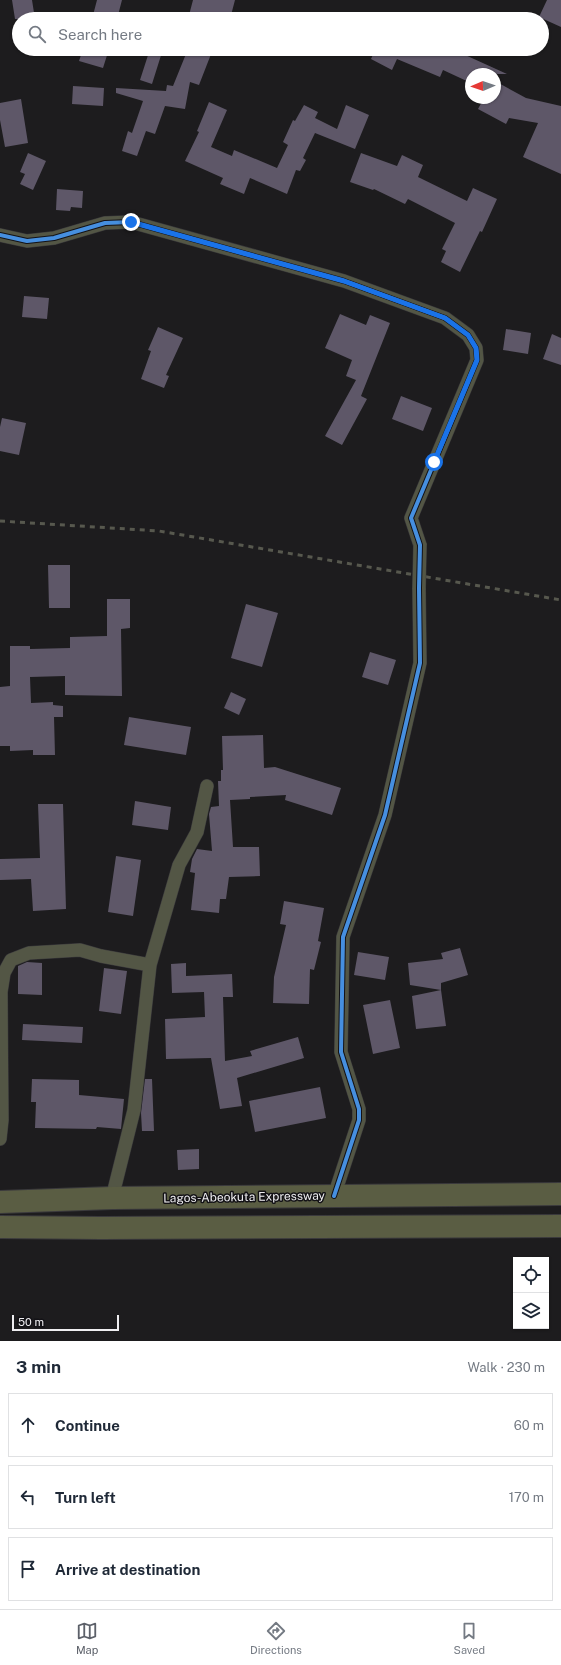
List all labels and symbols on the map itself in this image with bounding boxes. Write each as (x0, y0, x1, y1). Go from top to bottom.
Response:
north arrow (465, 68, 501, 104)
route end (122, 213, 140, 231)
route start (425, 453, 443, 471)
street label: Lagos-Abeokuta Expressway (163, 1189, 326, 1205)
scale bar (12, 1313, 119, 1332)

